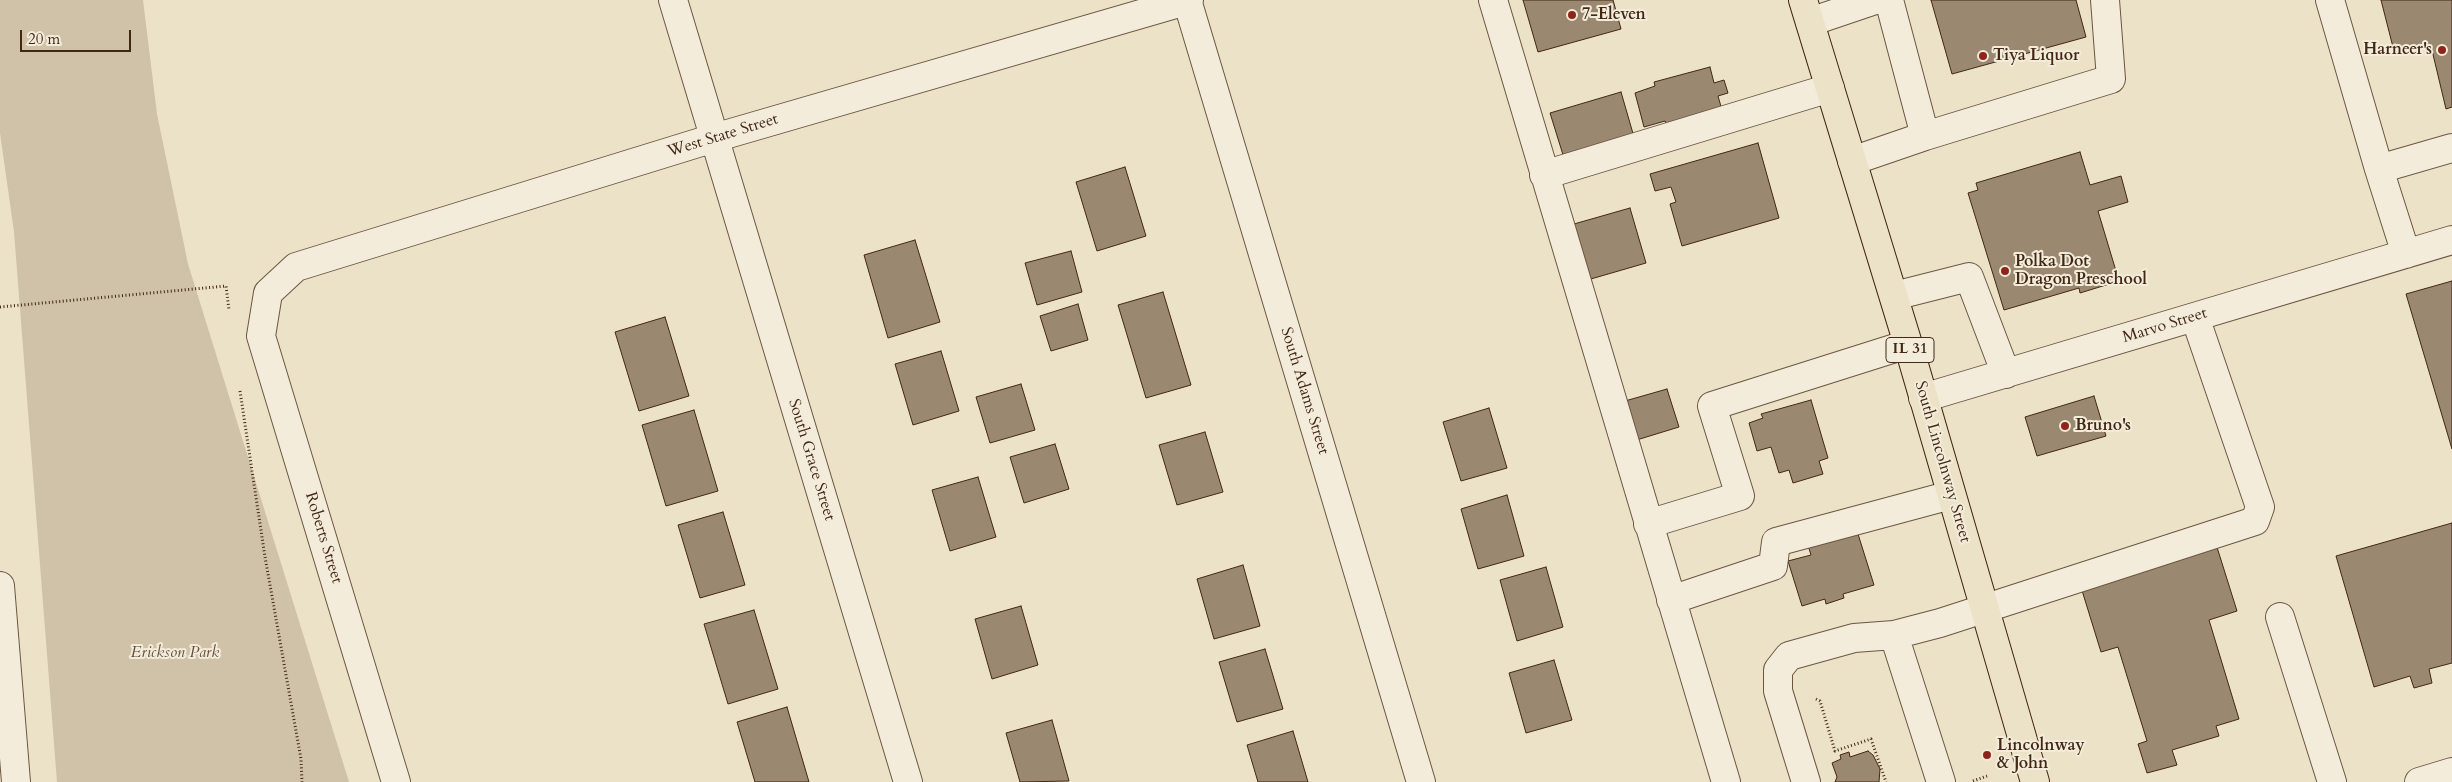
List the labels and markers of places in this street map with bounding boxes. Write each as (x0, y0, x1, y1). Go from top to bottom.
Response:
place label: 7-Eleven (1582, 5, 1646, 25)
marker: 7-Eleven (1566, 9, 1578, 21)
place label: Harneer's (2363, 40, 2432, 60)
marker: Harneer's (2436, 44, 2448, 56)
place label: Tiya Liquor (1993, 46, 2079, 66)
marker: Tiya Liquor (1977, 50, 1989, 62)
place label: Polka Dot Dragon Preschool (2015, 252, 2147, 290)
marker: Polka Dot Dragon Preschool (1999, 265, 2011, 277)
place label: Bruno's (2075, 416, 2131, 436)
marker: Bruno's (2059, 420, 2071, 432)
place label: Lincolnway & John (1997, 736, 2085, 774)
marker: Lincolnway & John (1981, 749, 1993, 761)

